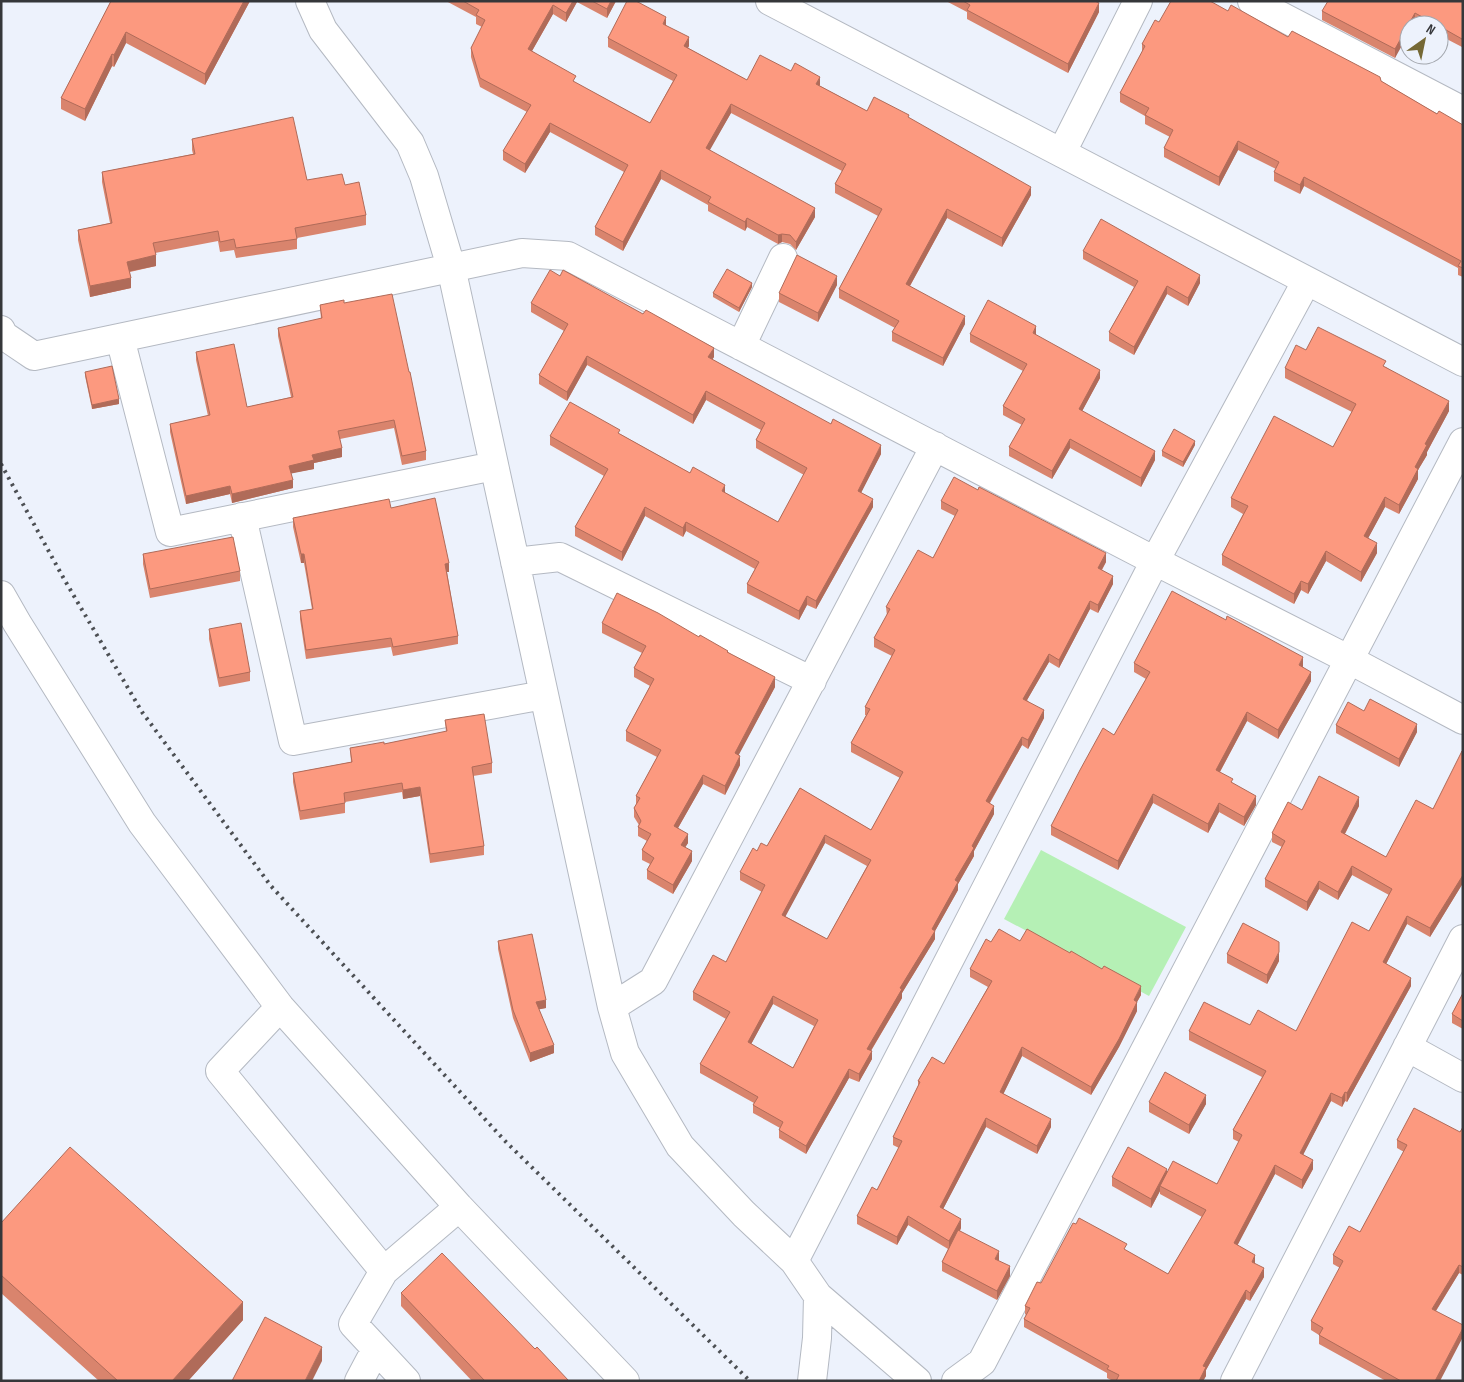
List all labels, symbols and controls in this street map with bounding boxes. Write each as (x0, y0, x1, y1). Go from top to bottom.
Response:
north arrow (1399, 15, 1449, 65)
text: N (1423, 20, 1439, 39)

